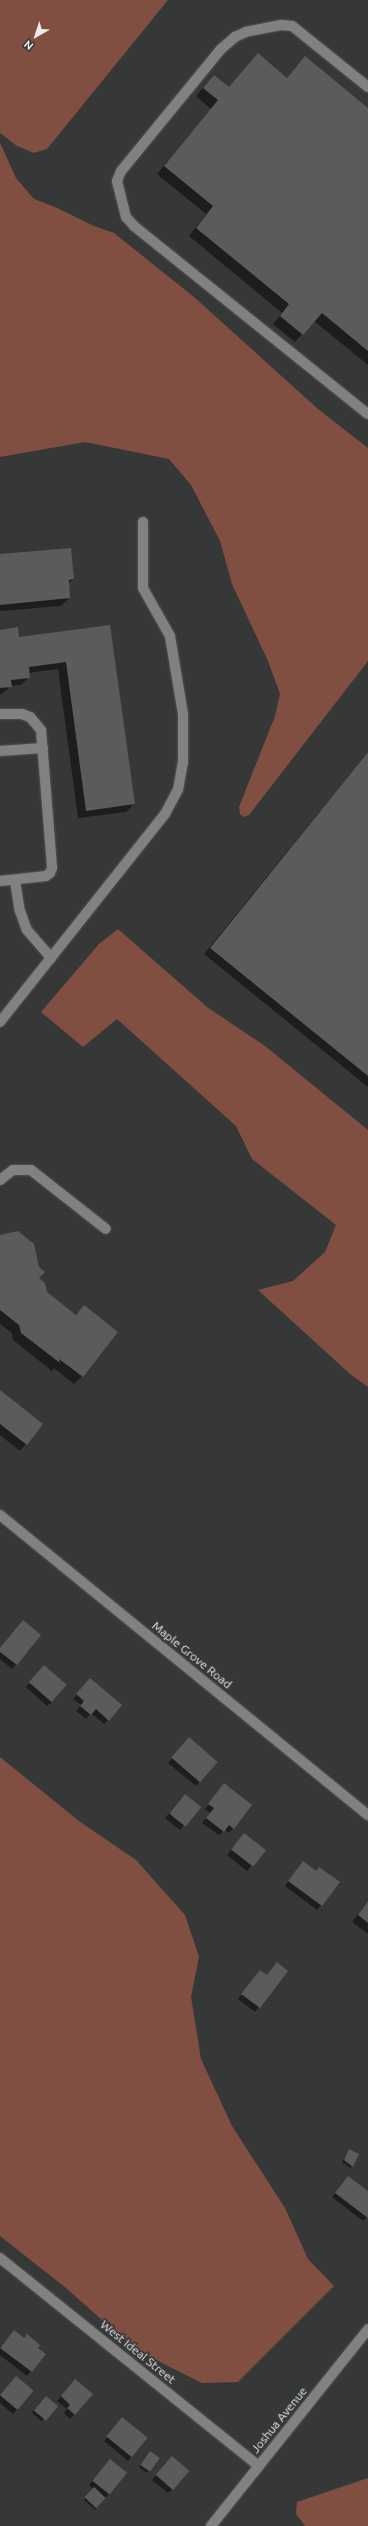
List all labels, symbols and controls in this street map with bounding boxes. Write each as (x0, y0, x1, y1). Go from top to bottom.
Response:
north arrow (16, 16, 56, 56)
text: N (21, 38, 35, 53)
street label: Maple Grove Road (149, 1618, 235, 1692)
street label: West Ideal Street (98, 2317, 178, 2387)
street label: Joshua Avenue (248, 2384, 310, 2456)

